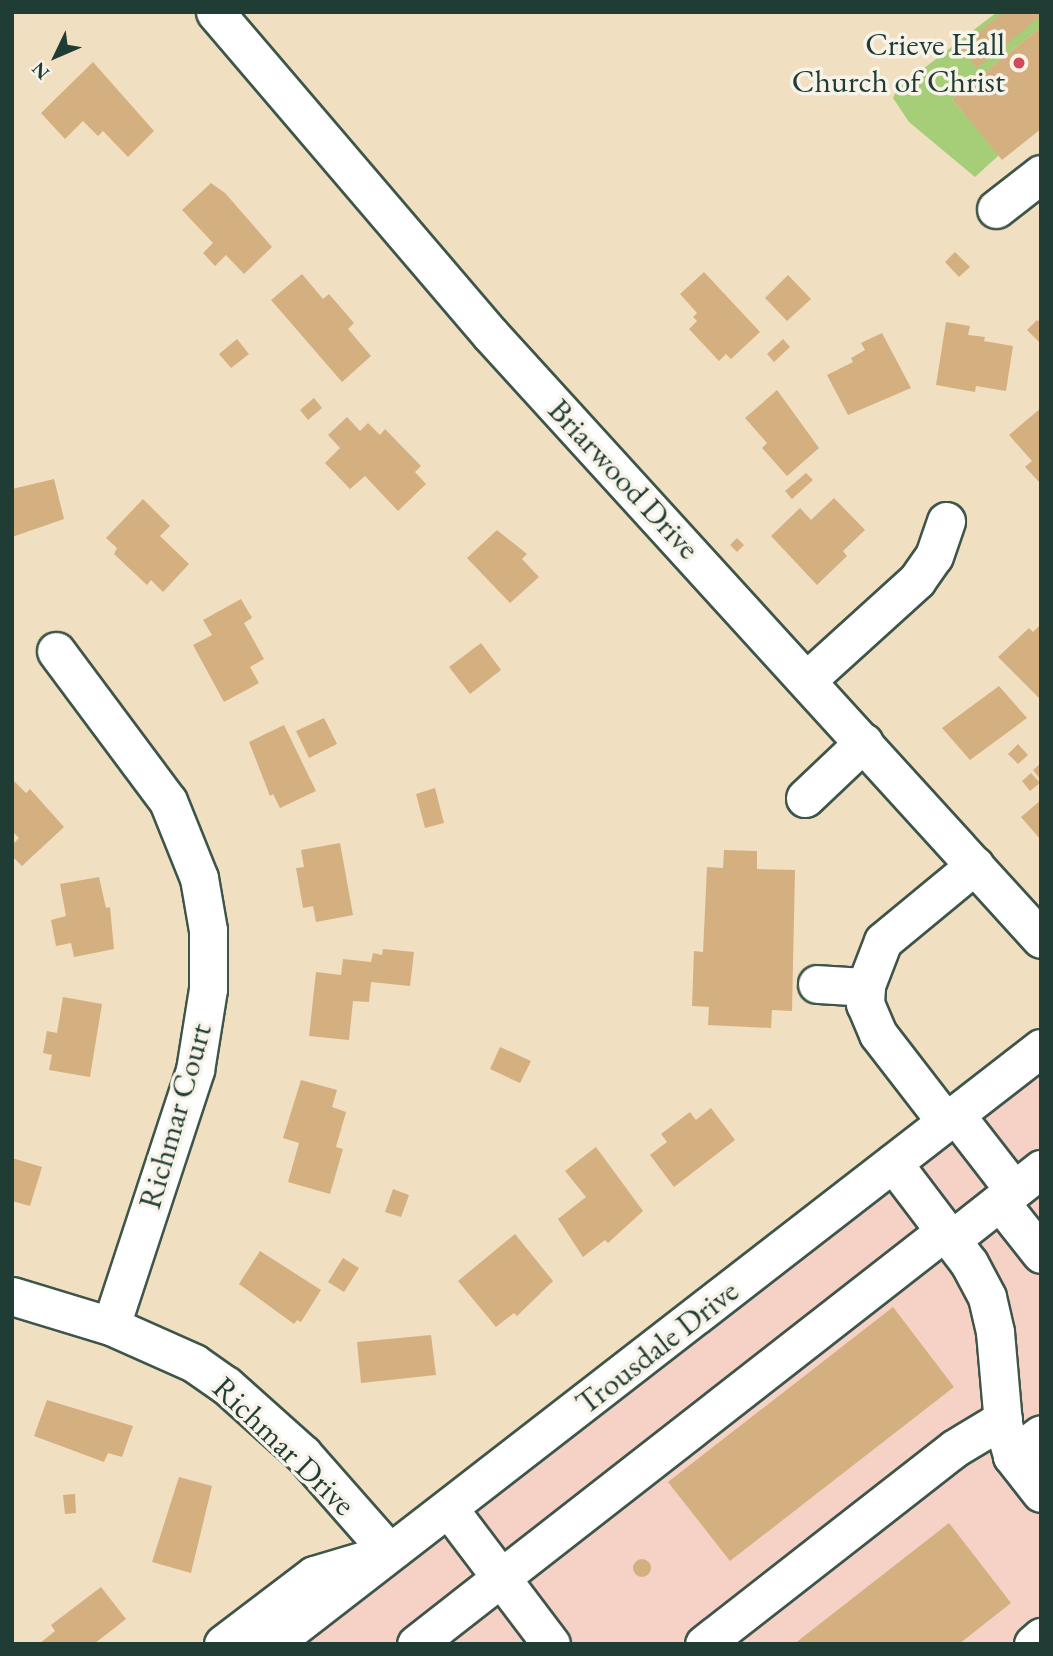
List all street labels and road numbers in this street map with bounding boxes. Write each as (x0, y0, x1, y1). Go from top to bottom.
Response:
street label: Briarwood Drive (540, 391, 708, 567)
street label: Richmar Court (130, 1019, 220, 1213)
street label: Trousdale Drive (568, 1272, 746, 1422)
street label: Richmar Drive (205, 1369, 363, 1523)

